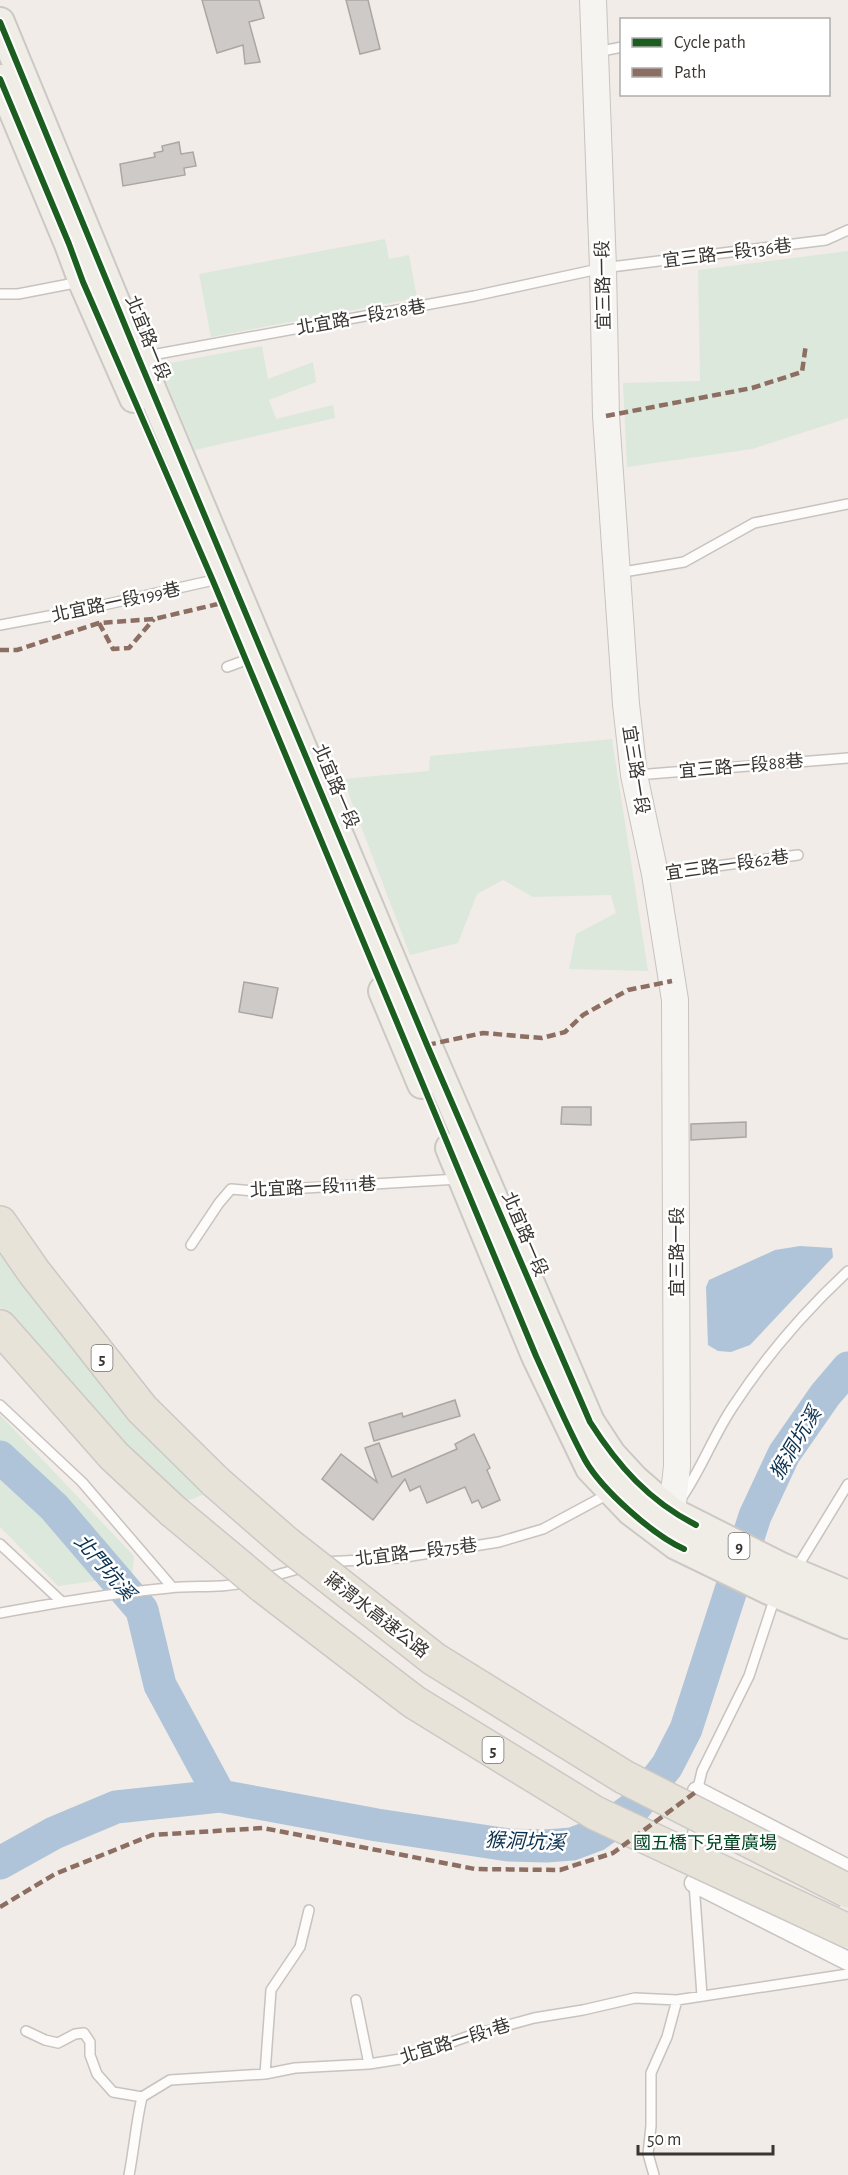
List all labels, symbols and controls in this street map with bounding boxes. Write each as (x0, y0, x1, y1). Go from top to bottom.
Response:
legend (620, 18, 830, 96)
text: Cycle path (674, 34, 746, 52)
text: Path (674, 64, 706, 82)
street label: 宜三路一段136巷 (661, 235, 793, 271)
street label: 宜三路一段 (592, 240, 614, 330)
street label: 北宜路一段 (122, 293, 174, 383)
street label: 北宜路一段218巷 (295, 296, 427, 338)
street label: 北宜路一段199巷 (50, 579, 182, 625)
street label: 宜三路一段 (619, 724, 653, 816)
street label: 北宜路一段 (309, 741, 363, 831)
street label: 宜三路一段88巷 (678, 751, 804, 781)
street label: 宜三路一段62巷 (664, 846, 790, 884)
street label: 北宜路一段111巷 (249, 1174, 377, 1200)
street label: 北宜路一段 (498, 1189, 552, 1279)
street label: 宜三路一段 (667, 1207, 687, 1297)
road number: 5 (92, 1345, 112, 1371)
water label: 猴洞坑溪 (766, 1401, 827, 1483)
water label: 北門坑溪 (70, 1530, 141, 1607)
road number: 9 (728, 1533, 750, 1559)
street label: 北宜路一段75巷 (354, 1535, 478, 1569)
street label: 蔣渭水高速公路 (321, 1568, 433, 1662)
road number: 5 (482, 1737, 504, 1763)
water label: 猴洞坑溪 (485, 1830, 568, 1853)
park label: 國五橋下兒童廣場 (633, 1833, 777, 1853)
street label: 北宜路一段1巷 (397, 2015, 513, 2067)
scale bar (638, 2118, 773, 2156)
text: 50 m (647, 2131, 681, 2149)

